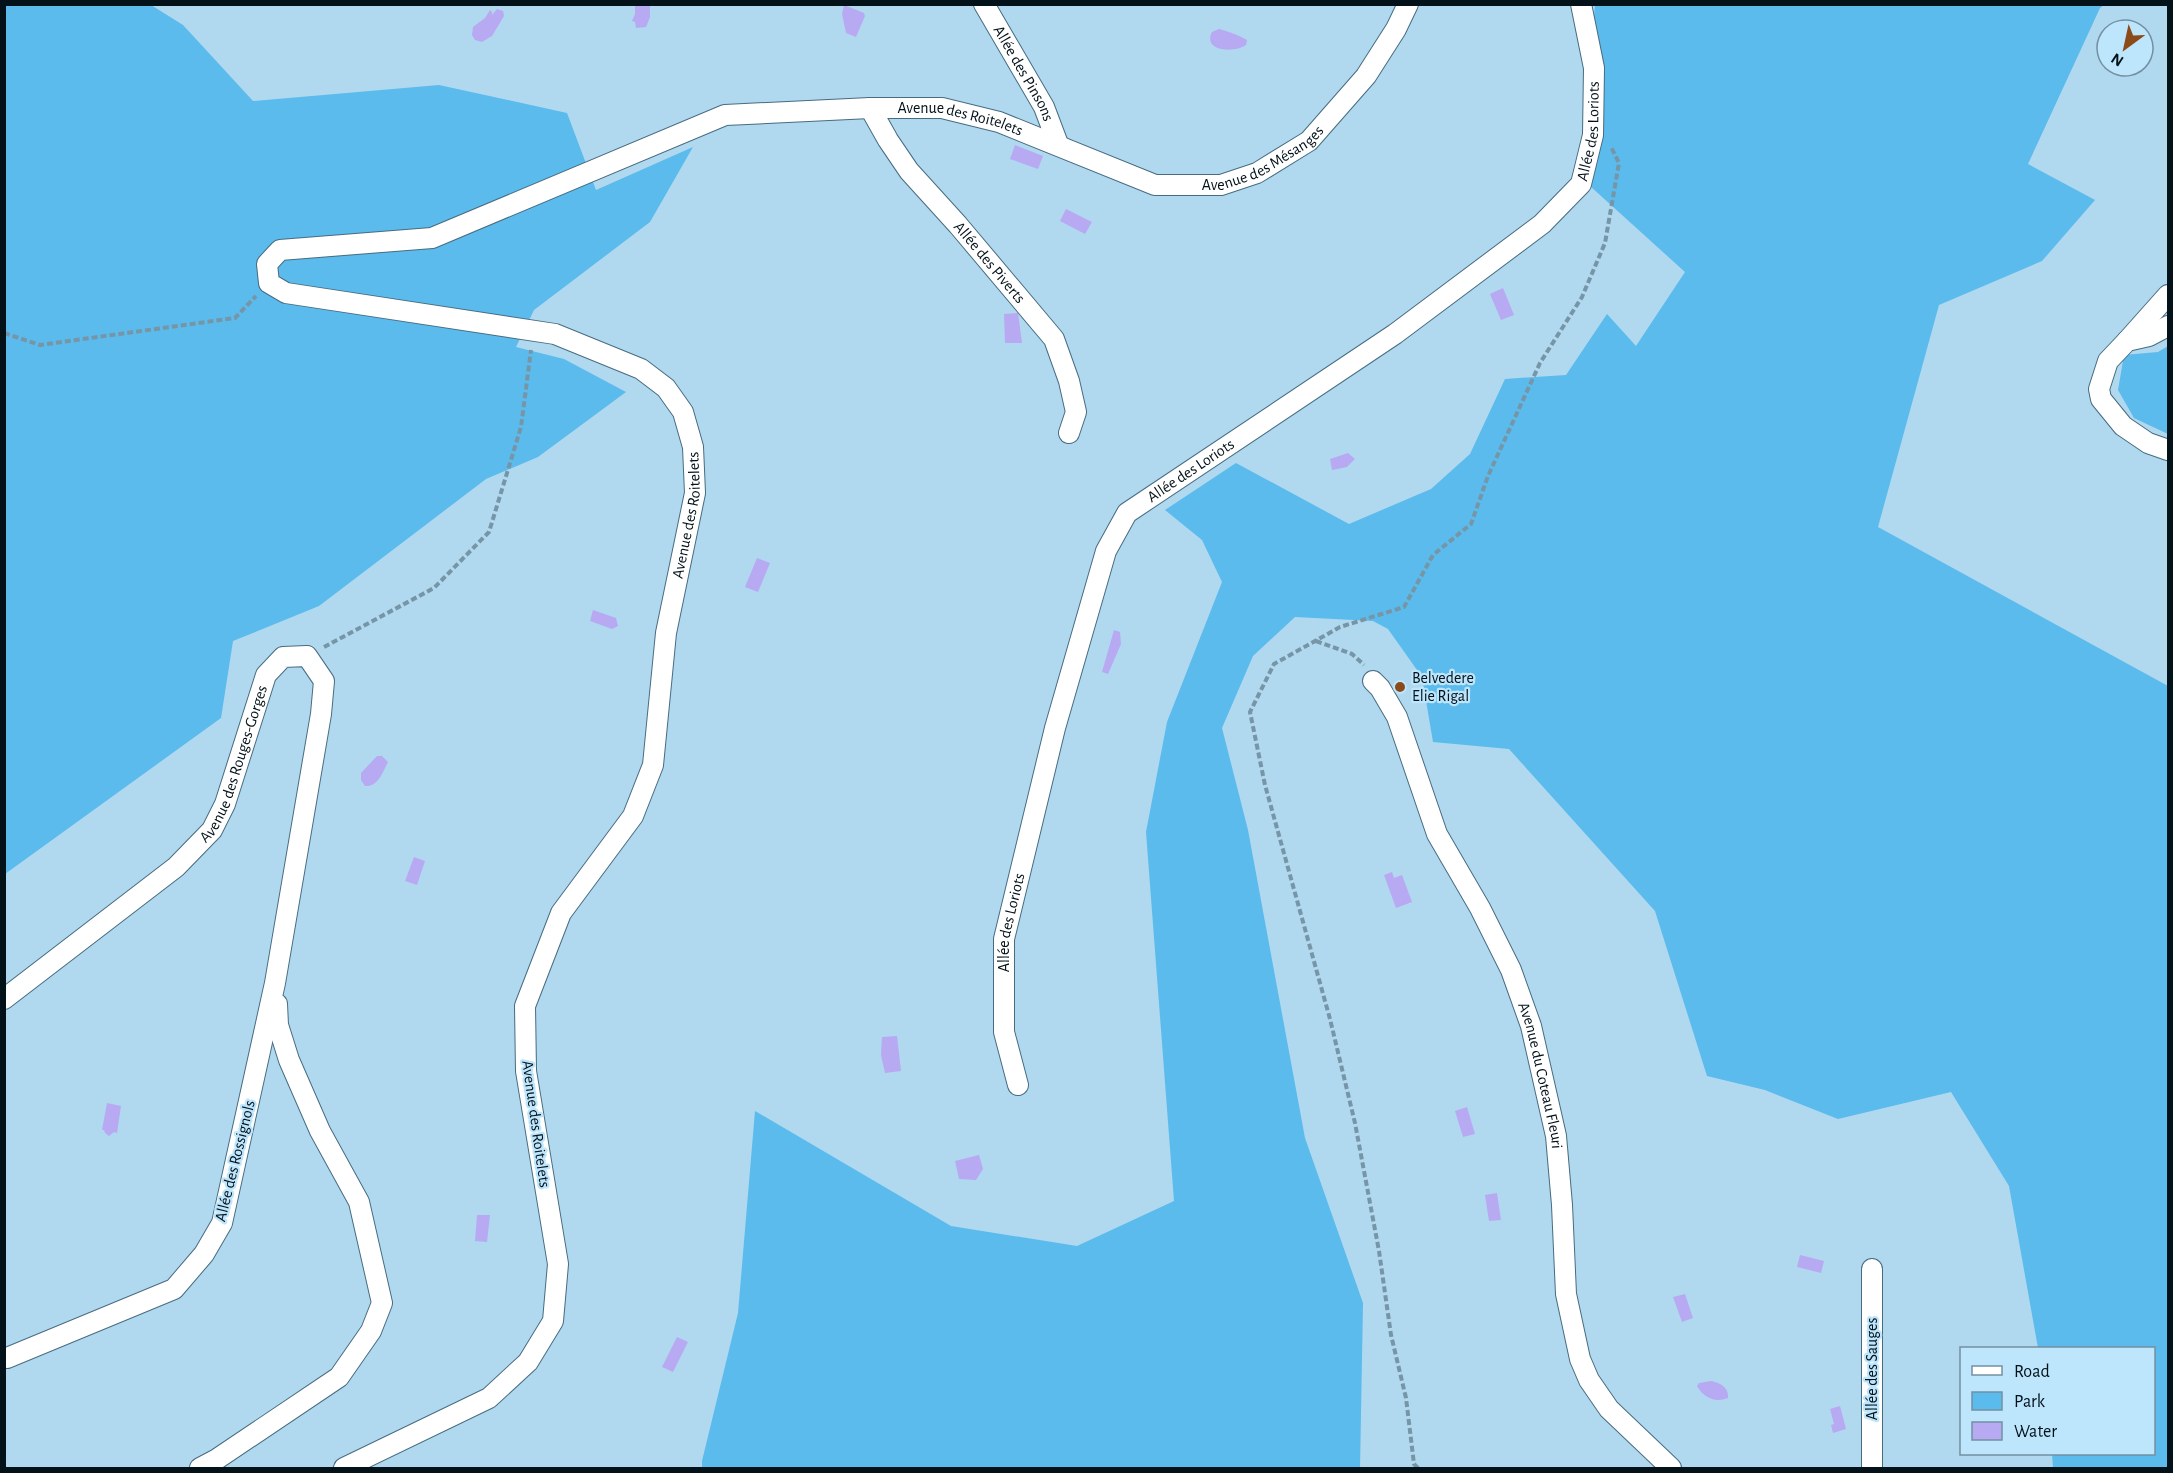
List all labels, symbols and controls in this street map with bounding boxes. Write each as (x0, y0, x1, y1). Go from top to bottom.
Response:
north arrow (2095, 18, 2155, 78)
street label: Allée des Pinsons (990, 23, 1057, 123)
text: N (2108, 50, 2126, 69)
street label: Allée des Loriots (1574, 81, 1602, 183)
street label: Avenue des Roitelets (897, 100, 1025, 139)
street label: Avenue des Mésanges (1202, 122, 1327, 193)
street label: Allée des Piverts (951, 219, 1028, 306)
street label: Allée des Loriots (1144, 436, 1237, 505)
street label: Avenue des Roitelets (670, 451, 703, 580)
place label: Belvedere Elie Rigal (1412, 670, 1474, 704)
marker: Belvedere Elie Rigal (1393, 680, 1407, 694)
street label: Avenue des Rouges-Gorges (196, 683, 270, 846)
street label: Allée des Loriots (996, 871, 1028, 972)
street label: Avenue du Coteau Fleuri (1515, 1000, 1565, 1149)
street label: Avenue des Roitelets (519, 1059, 553, 1189)
street label: Allée des Rossignols (212, 1099, 258, 1223)
street label: Allée des Sauges (1864, 1318, 1880, 1420)
legend (1960, 1347, 2155, 1455)
text: Road (2014, 1363, 2050, 1381)
text: Park (2014, 1393, 2046, 1411)
text: Water (2014, 1423, 2057, 1441)

